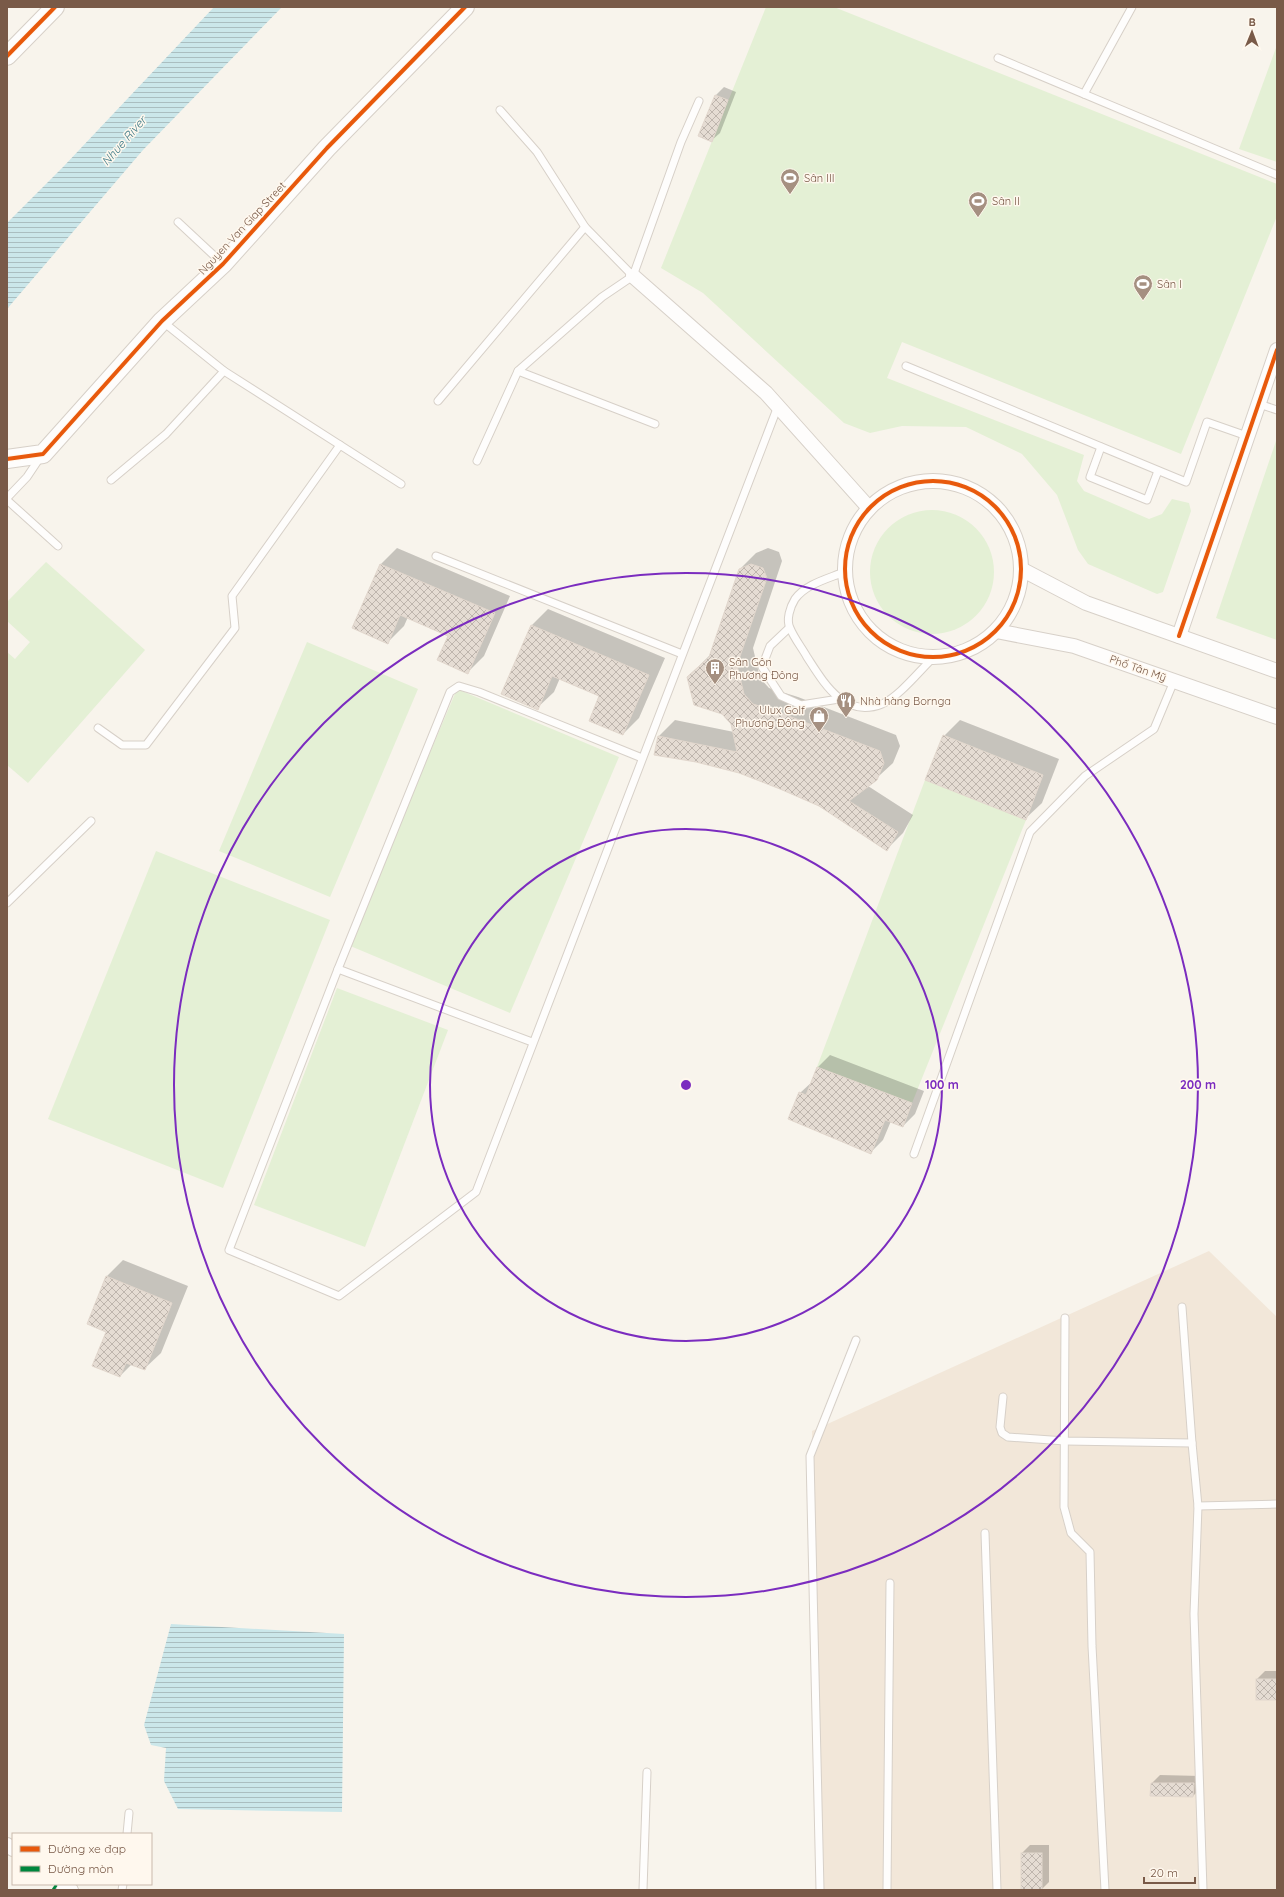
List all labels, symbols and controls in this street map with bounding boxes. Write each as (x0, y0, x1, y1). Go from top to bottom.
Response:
north arrow (1232, 12, 1272, 52)
text: B (1248, 15, 1256, 29)
water label: Nhue River (98, 112, 150, 169)
sports icon: Sân III (779, 167, 801, 195)
place label: Sân III (804, 171, 834, 185)
street label: Nguyen Van Giap Street (195, 178, 289, 278)
sports icon: Sân II (967, 190, 989, 218)
place label: Sân II (992, 194, 1020, 208)
sports icon: Sân I (1132, 273, 1154, 301)
place label: Sân I (1157, 277, 1182, 291)
street label: Phố Tân Mỹ (1108, 652, 1168, 684)
place label: Sân Gôn Phương Đông (729, 655, 799, 682)
building icon: Sân Gôn Phương Đông (704, 657, 726, 685)
restaurant icon: Nhà hàng Bornga (835, 690, 857, 718)
place label: Nhà hàng Bornga (860, 694, 951, 708)
place label: Ulux Golf Phương Đông (735, 703, 805, 730)
shop icon: Ulux Golf Phương Đông (808, 705, 830, 733)
text: 100 m (925, 1077, 959, 1092)
text: 200 m (1180, 1077, 1216, 1092)
centre of rings (679, 1078, 693, 1092)
legend (12, 1833, 152, 1885)
text: Đường xe đạp (48, 1841, 126, 1856)
scale bar (1144, 1859, 1195, 1885)
text: Đường mòn (48, 1861, 114, 1876)
text: 20 m (1150, 1865, 1178, 1880)

